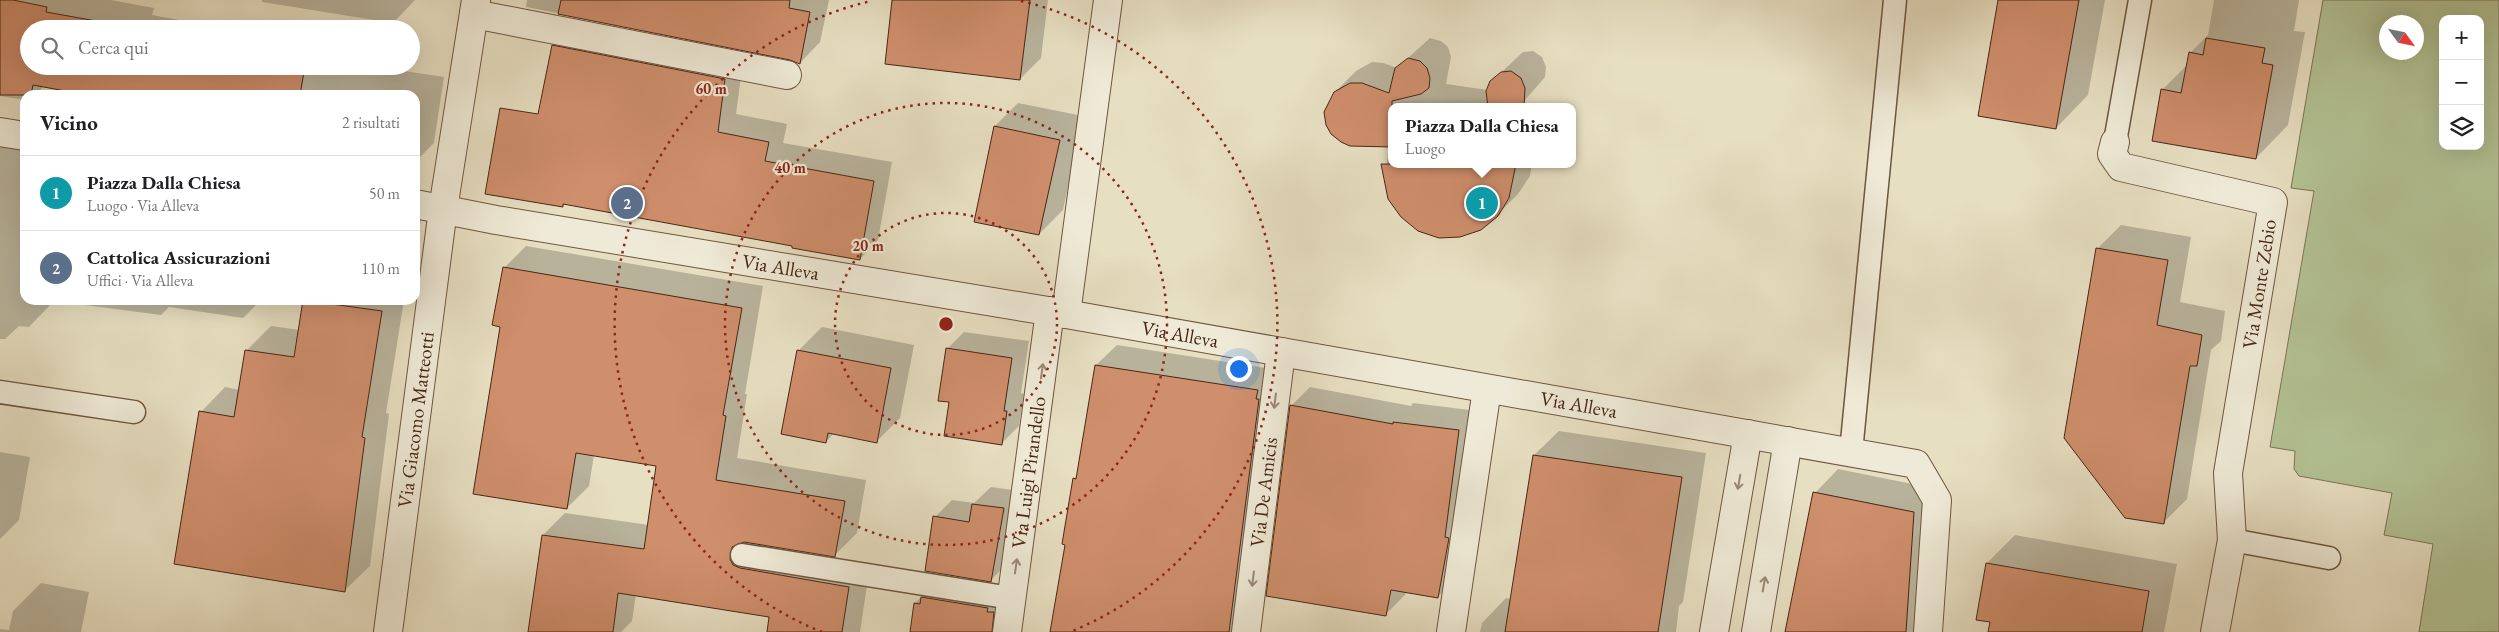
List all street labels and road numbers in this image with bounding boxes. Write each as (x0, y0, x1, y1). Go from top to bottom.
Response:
street label: Via Monte Zebio (2236, 217, 2282, 351)
street label: Via Alleva (740, 248, 821, 286)
street label: Via Alleva (1139, 315, 1220, 354)
street label: Via Giacomo Matteotti (391, 330, 440, 510)
street label: Via Alleva (1538, 385, 1619, 424)
street label: Via Luigi Pirandello (1005, 395, 1051, 550)
street label: Via De Amicis (1244, 436, 1283, 549)

